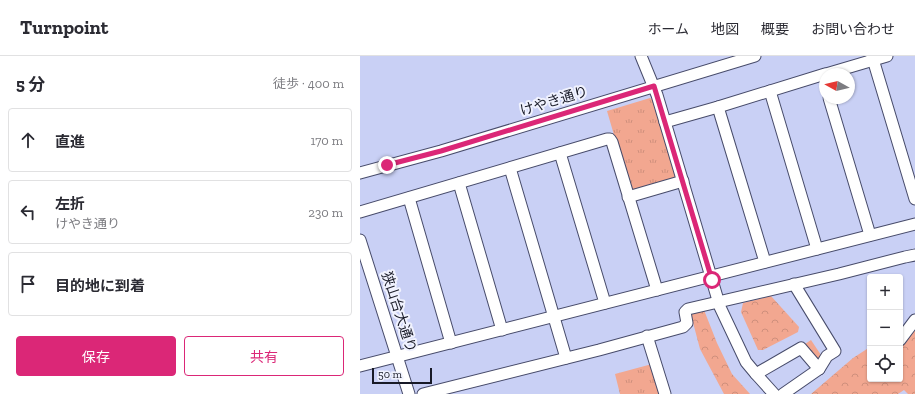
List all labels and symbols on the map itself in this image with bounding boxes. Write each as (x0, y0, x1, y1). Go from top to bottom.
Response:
north arrow (819, 68, 855, 104)
street label: けやき通り (518, 83, 590, 119)
route end (378, 156, 396, 174)
street label: 狭山台大通り (378, 269, 420, 355)
route start (703, 271, 721, 289)
scale bar (372, 366, 432, 385)

